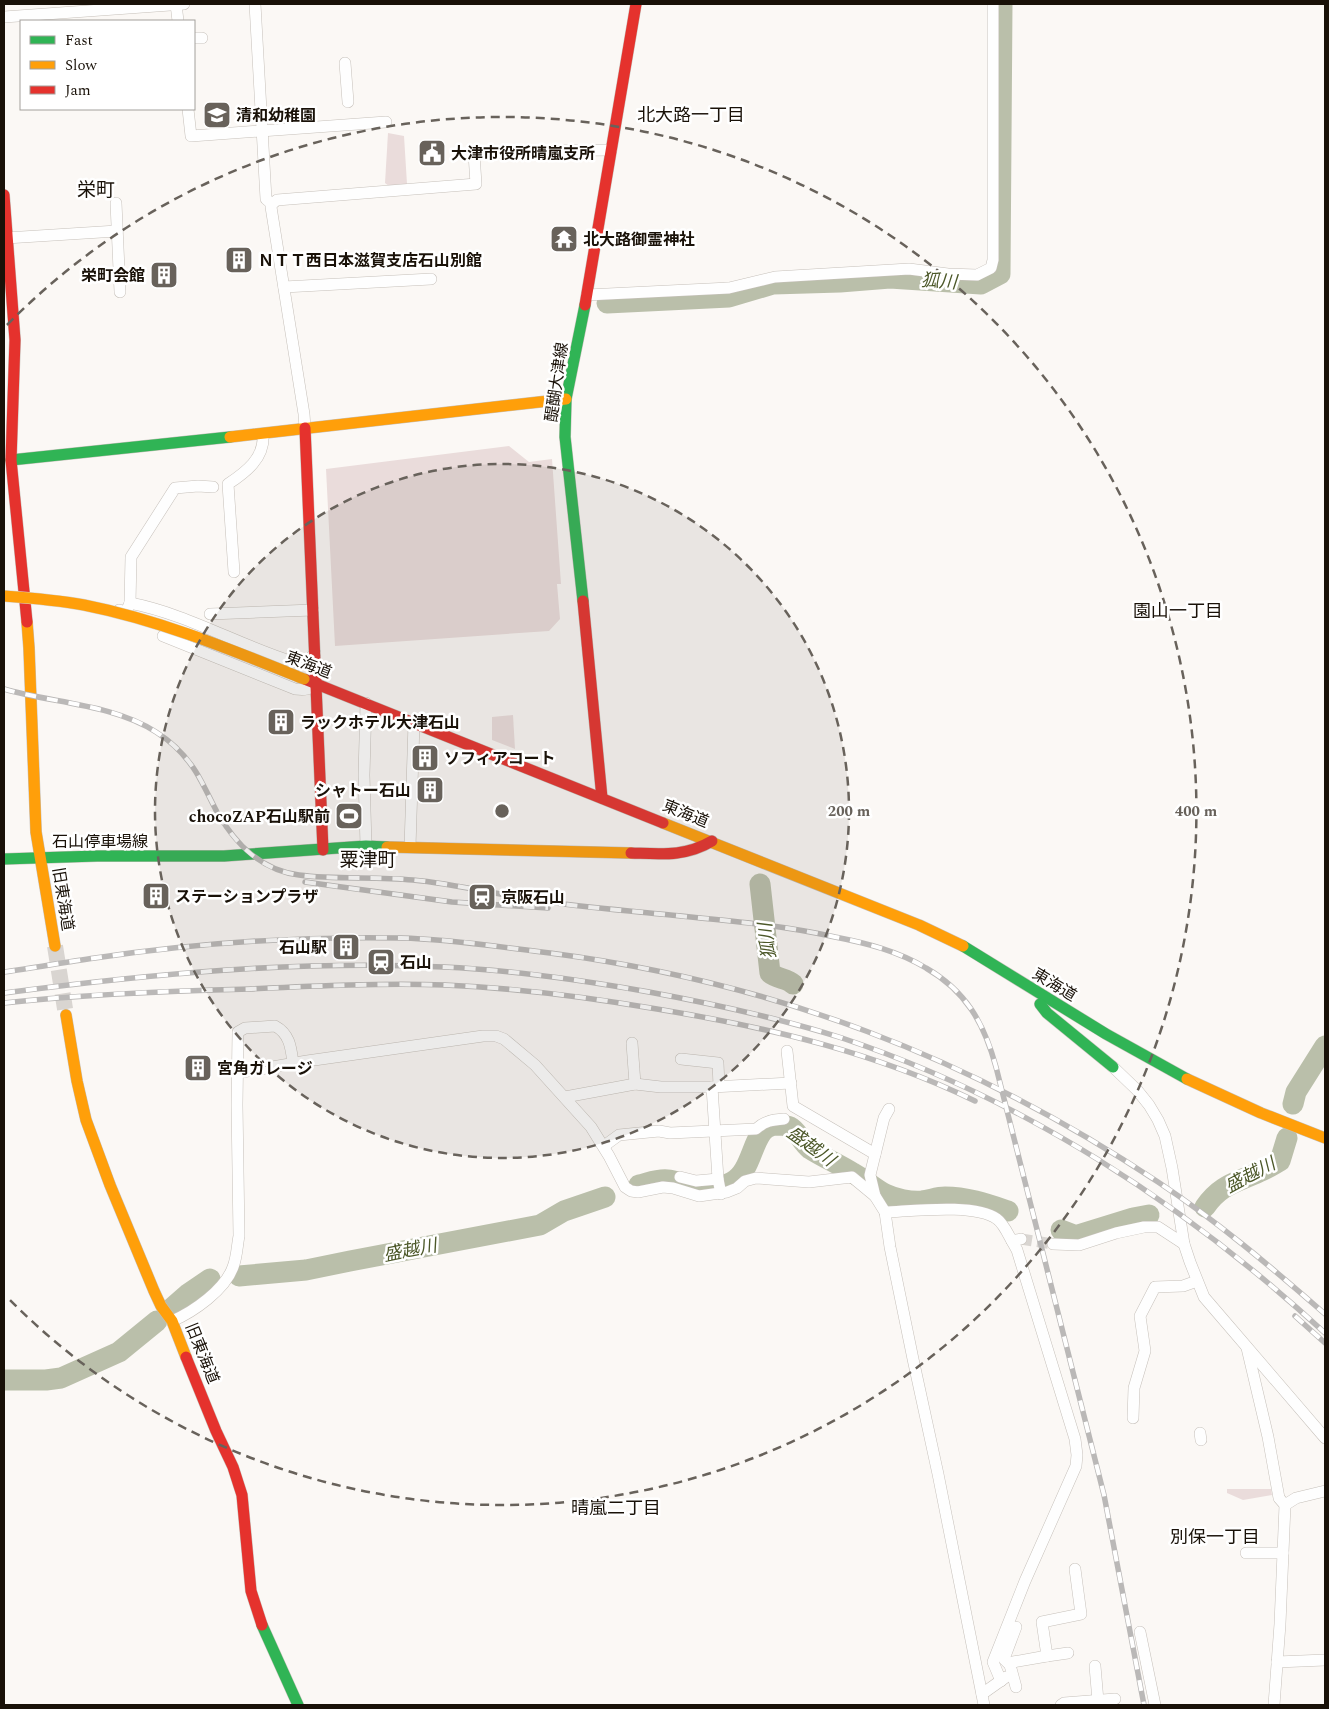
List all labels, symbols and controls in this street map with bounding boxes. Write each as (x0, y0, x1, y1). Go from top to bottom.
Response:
legend (20, 20, 195, 110)
text: Fast (65, 29, 93, 52)
text: Slow (65, 54, 97, 77)
text: Jam (65, 79, 91, 102)
school or university icon: 清和幼稚園 (202, 100, 232, 130)
district label: 北大路一丁目 (637, 102, 745, 129)
place label: 清和幼稚園 (236, 104, 316, 128)
public building icon: 大津市役所晴嵐支所 (417, 138, 447, 168)
place label: 大津市役所晴嵐支所 (451, 142, 595, 166)
district label: 栄町 (77, 176, 115, 205)
temple icon: 北大路御霊神社 (549, 224, 579, 254)
place label: 北大路御霊神社 (583, 228, 695, 252)
building icon: ＮＴＴ西日本滋賀支店石山別館 (224, 245, 254, 275)
place label: ＮＴＴ西日本滋賀支店石山別館 (258, 249, 482, 273)
building icon: 栄町会館 (149, 260, 179, 290)
place label: 栄町会館 (81, 264, 145, 288)
water label: 狐川 (920, 267, 960, 296)
street label: 醍醐大津線 (540, 341, 574, 423)
district label: 園山一丁目 (1133, 598, 1223, 625)
street label: 東海道 (282, 645, 335, 685)
building icon: ラックホテル大津石山 (266, 707, 296, 737)
place label: ラックホテル大津石山 (300, 711, 460, 735)
building icon: ソフィアコート (410, 743, 440, 773)
place label: ソフィアコート (444, 747, 556, 771)
building icon: シャトー石山 (415, 775, 445, 805)
place label: シャトー石山 (315, 779, 411, 803)
street label: 東海道 (659, 794, 712, 834)
text: 200 m (828, 800, 871, 823)
text: 400 m (1175, 800, 1218, 823)
sports icon: chocoZAP石山駅前 (334, 801, 364, 831)
centre of rings (493, 802, 511, 820)
place label: chocoZAP石山駅前 (189, 805, 330, 829)
street label: 石山停車場線 (52, 830, 148, 854)
district label: 粟津町 (339, 846, 397, 875)
street label: 旧東海道 (46, 866, 80, 933)
building icon: ステーションプラザ (141, 881, 171, 911)
station icon: 京阪石山 (467, 882, 497, 912)
place label: ステーションプラザ (175, 885, 318, 909)
place label: 京阪石山 (501, 886, 565, 910)
water label: 狐川 (752, 919, 783, 960)
building icon: 石山駅 (331, 932, 361, 962)
place label: 石山駅 (279, 936, 327, 960)
station icon: 石山 (366, 947, 396, 977)
place label: 石山 (400, 951, 432, 975)
street label: 東海道 (1028, 962, 1081, 1008)
building icon: 宮角ガレージ (183, 1053, 213, 1083)
place label: 宮角ガレージ (217, 1057, 313, 1081)
water label: 盛越川 (781, 1120, 842, 1174)
water label: 盛越川 (1220, 1150, 1282, 1200)
water label: 盛越川 (381, 1232, 441, 1269)
street label: 旧東海道 (179, 1319, 225, 1388)
district label: 晴嵐二丁目 (571, 1495, 661, 1522)
district label: 別保一丁目 (1170, 1524, 1260, 1551)

